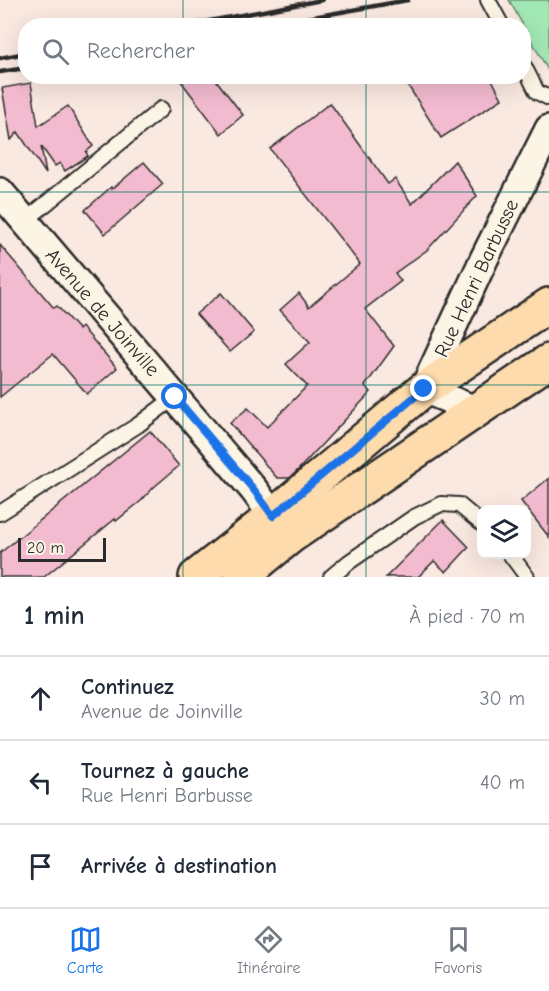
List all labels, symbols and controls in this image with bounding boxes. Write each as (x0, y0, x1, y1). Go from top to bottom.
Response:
search box (18, 18, 531, 84)
icon: search (39, 35, 72, 68)
text: Rechercher (87, 38, 195, 64)
street label: Rue Henri Barbusse (430, 196, 523, 361)
street label: Avenue de Joinville (41, 244, 164, 381)
route end (410, 375, 436, 401)
route start (161, 383, 187, 409)
map controls (477, 505, 531, 559)
button: layers (477, 505, 531, 559)
scale bar (18, 535, 106, 562)
text: 20 m (27, 539, 64, 557)
text: 1 min (24, 601, 85, 631)
text: À pied · 70 m (409, 605, 525, 628)
text: Continuez (81, 674, 174, 700)
icon: ahead (24, 682, 57, 715)
text: 30 m (479, 687, 525, 710)
text: Avenue de Joinville (81, 700, 243, 723)
text: Tournez à gauche (81, 758, 249, 784)
icon: left (24, 766, 57, 799)
text: 40 m (480, 771, 525, 794)
text: Rue Henri Barbusse (81, 784, 253, 807)
icon: arrive (24, 850, 57, 883)
text: Arrivée à destination (81, 853, 277, 879)
tab: Carte (67, 923, 103, 977)
tab: Itinéraire (237, 923, 300, 977)
tab: Favoris (434, 923, 482, 977)

